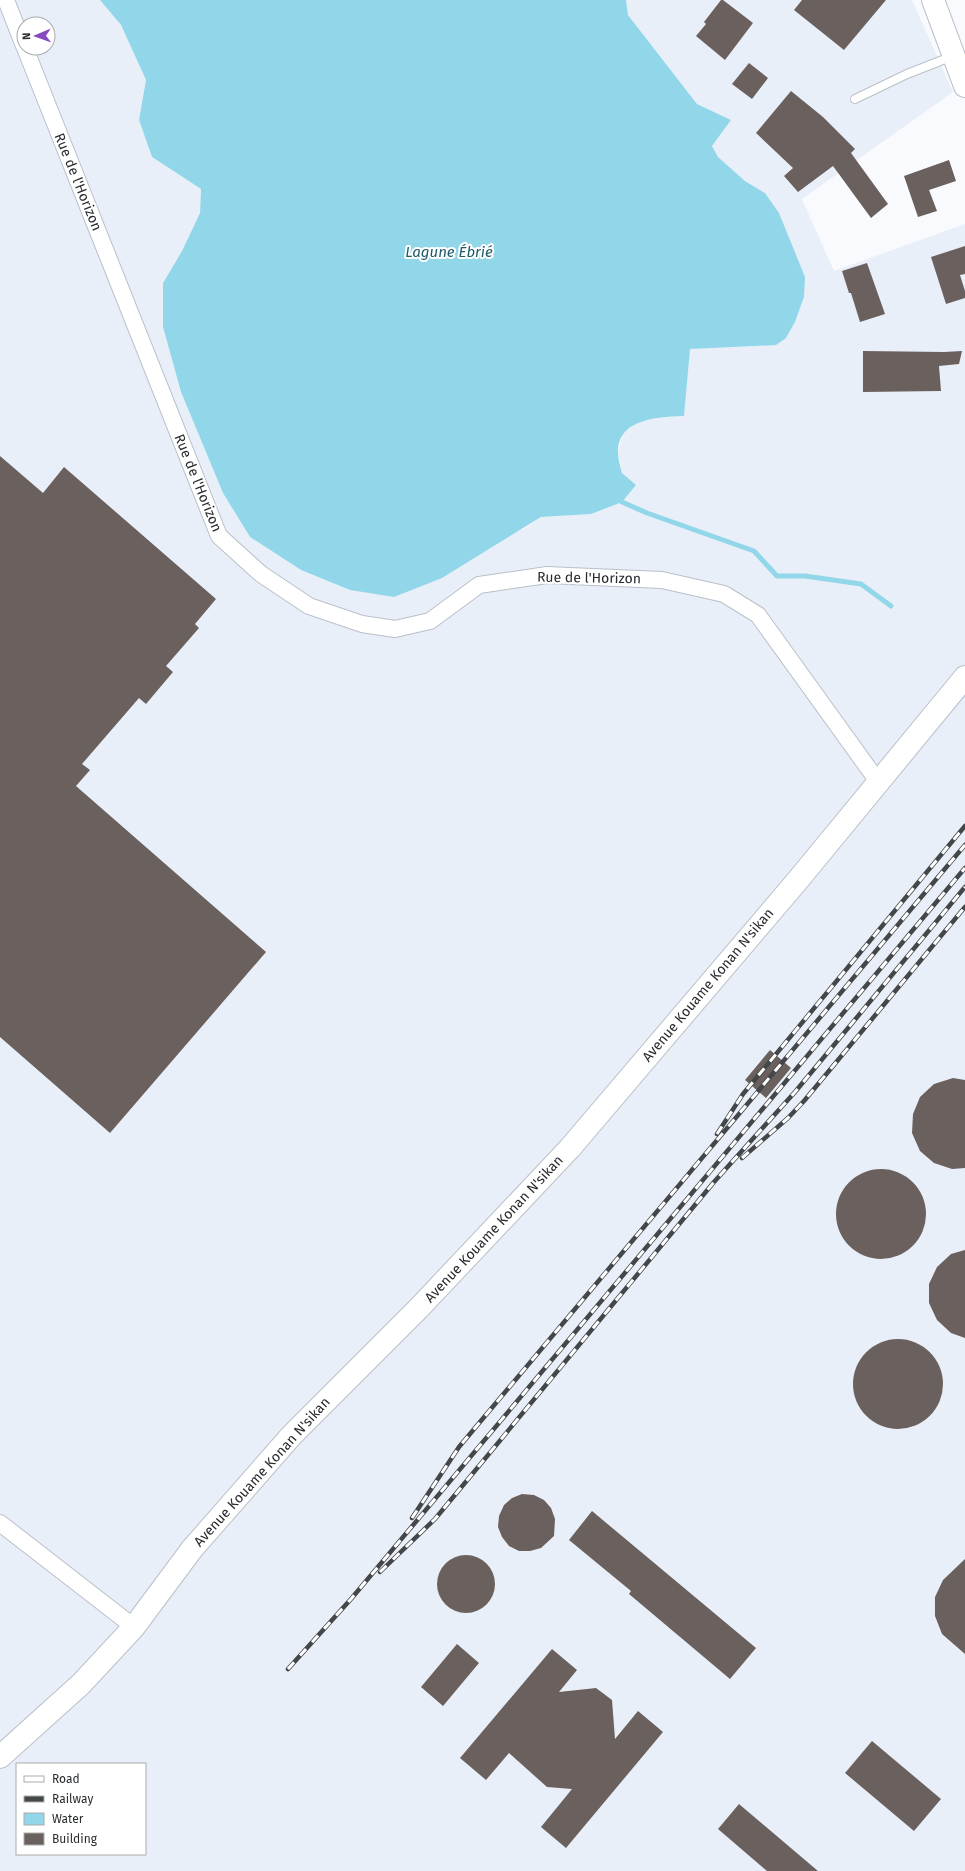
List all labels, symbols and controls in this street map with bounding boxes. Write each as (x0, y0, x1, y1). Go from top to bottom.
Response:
north arrow (16, 16, 56, 56)
text: N (20, 32, 33, 40)
street label: Rue de l'Horizon (51, 131, 105, 233)
water label: Lagune Ébrié (405, 243, 493, 261)
street label: Rue de l'Horizon (171, 432, 225, 534)
street label: Rue de l'Horizon (537, 569, 641, 587)
street label: Avenue Kouame Konan N'sikan (639, 905, 777, 1065)
street label: Avenue Kouame Konan N'sikan (421, 1152, 567, 1306)
street label: Avenue Kouame Konan N'sikan (190, 1394, 334, 1550)
legend (16, 1763, 146, 1855)
text: Road (52, 1772, 80, 1786)
text: Railway (52, 1792, 93, 1806)
text: Water (52, 1812, 84, 1826)
text: Building (52, 1832, 98, 1846)

